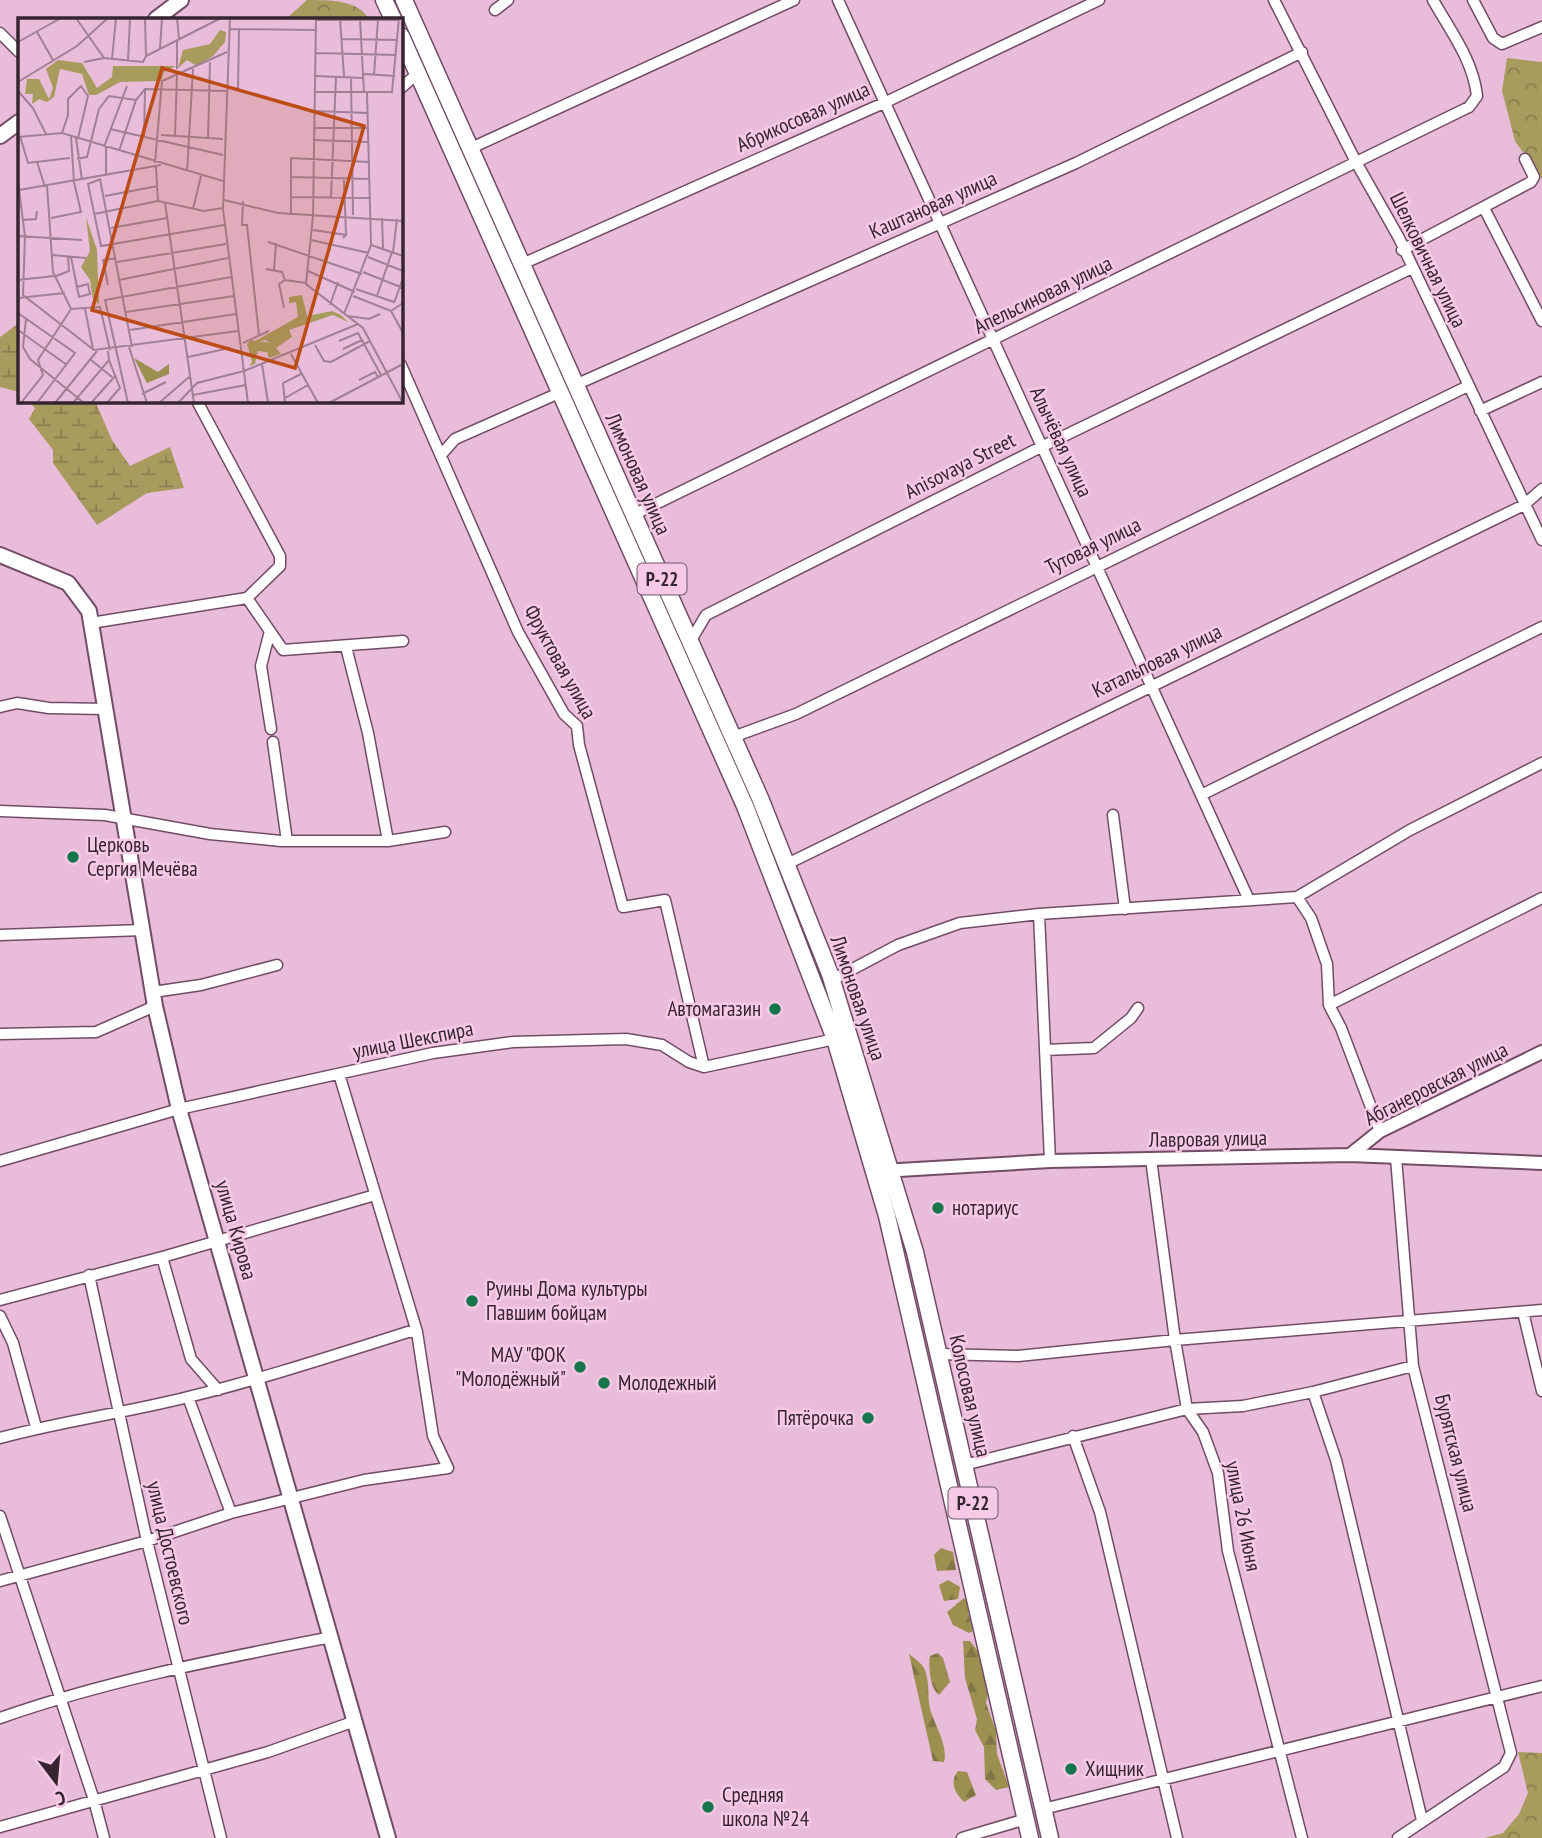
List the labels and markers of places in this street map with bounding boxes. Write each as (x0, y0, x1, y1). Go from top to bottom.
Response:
place label: Церковь Сергия Мечёва (87, 831, 198, 882)
marker: Церковь Сергия Мечёва (65, 849, 81, 865)
place label: Автомагазин (667, 995, 761, 1022)
marker: Автомагазин (767, 1001, 783, 1017)
place label: нотариус (952, 1194, 1019, 1221)
marker: нотариус (930, 1200, 946, 1216)
place label: Руины Дома культуры Павшим бойцам (486, 1275, 648, 1326)
marker: Руины Дома культуры Павшим бойцам (464, 1293, 480, 1309)
place label: МАУ "ФОК "Молодёжный" (455, 1341, 566, 1392)
marker: МАУ "ФОК "Молодёжный" (572, 1359, 588, 1375)
place label: Молодежный (618, 1369, 717, 1396)
marker: Молодежный (596, 1375, 612, 1391)
place label: Пятёрочка (777, 1404, 854, 1431)
marker: Пятёрочка (860, 1410, 876, 1426)
place label: Хищник (1085, 1755, 1144, 1782)
marker: Хищник (1063, 1761, 1079, 1777)
place label: Средняя школа №24 (722, 1781, 810, 1832)
marker: Средняя школа №24 (700, 1799, 716, 1815)

